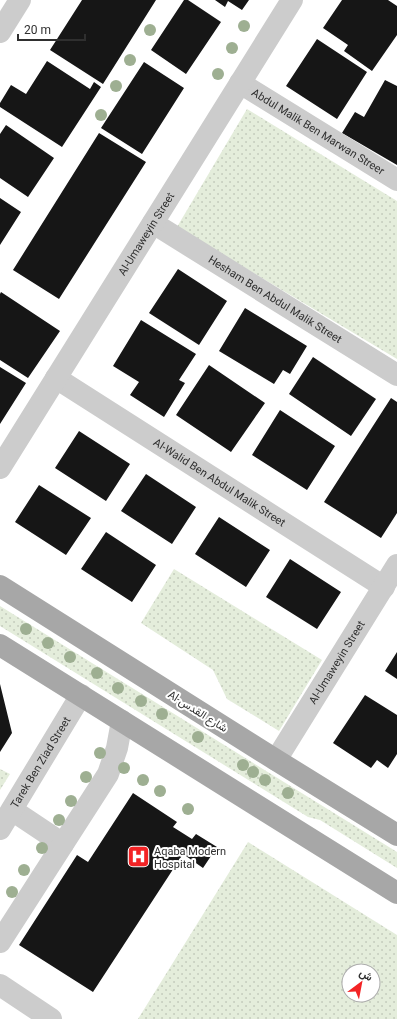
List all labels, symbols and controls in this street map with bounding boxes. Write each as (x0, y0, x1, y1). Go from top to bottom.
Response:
scale bar (18, 16, 85, 42)
text: 20 m (24, 23, 51, 37)
street label: Abdul Malik Ben Marwan Streer (249, 86, 387, 178)
street label: Al-Umaweyin Street (116, 190, 178, 278)
street label: Hesham Ben Abdul Malik Street (206, 253, 344, 346)
street label: Al-Walid Ben Abdul Malik Street (151, 436, 288, 530)
street label: Al-Umaweyin Street (306, 618, 368, 707)
street label: Al-شارع القدس (165, 688, 230, 736)
street label: Tarek Ben Ziad Street (8, 714, 74, 811)
hospital icon: Aqaba Modern Hospital (125, 844, 151, 870)
place label: Aqaba Modern Hospital (154, 845, 226, 871)
north arrow (341, 963, 381, 1003)
text: ش (357, 966, 375, 984)

